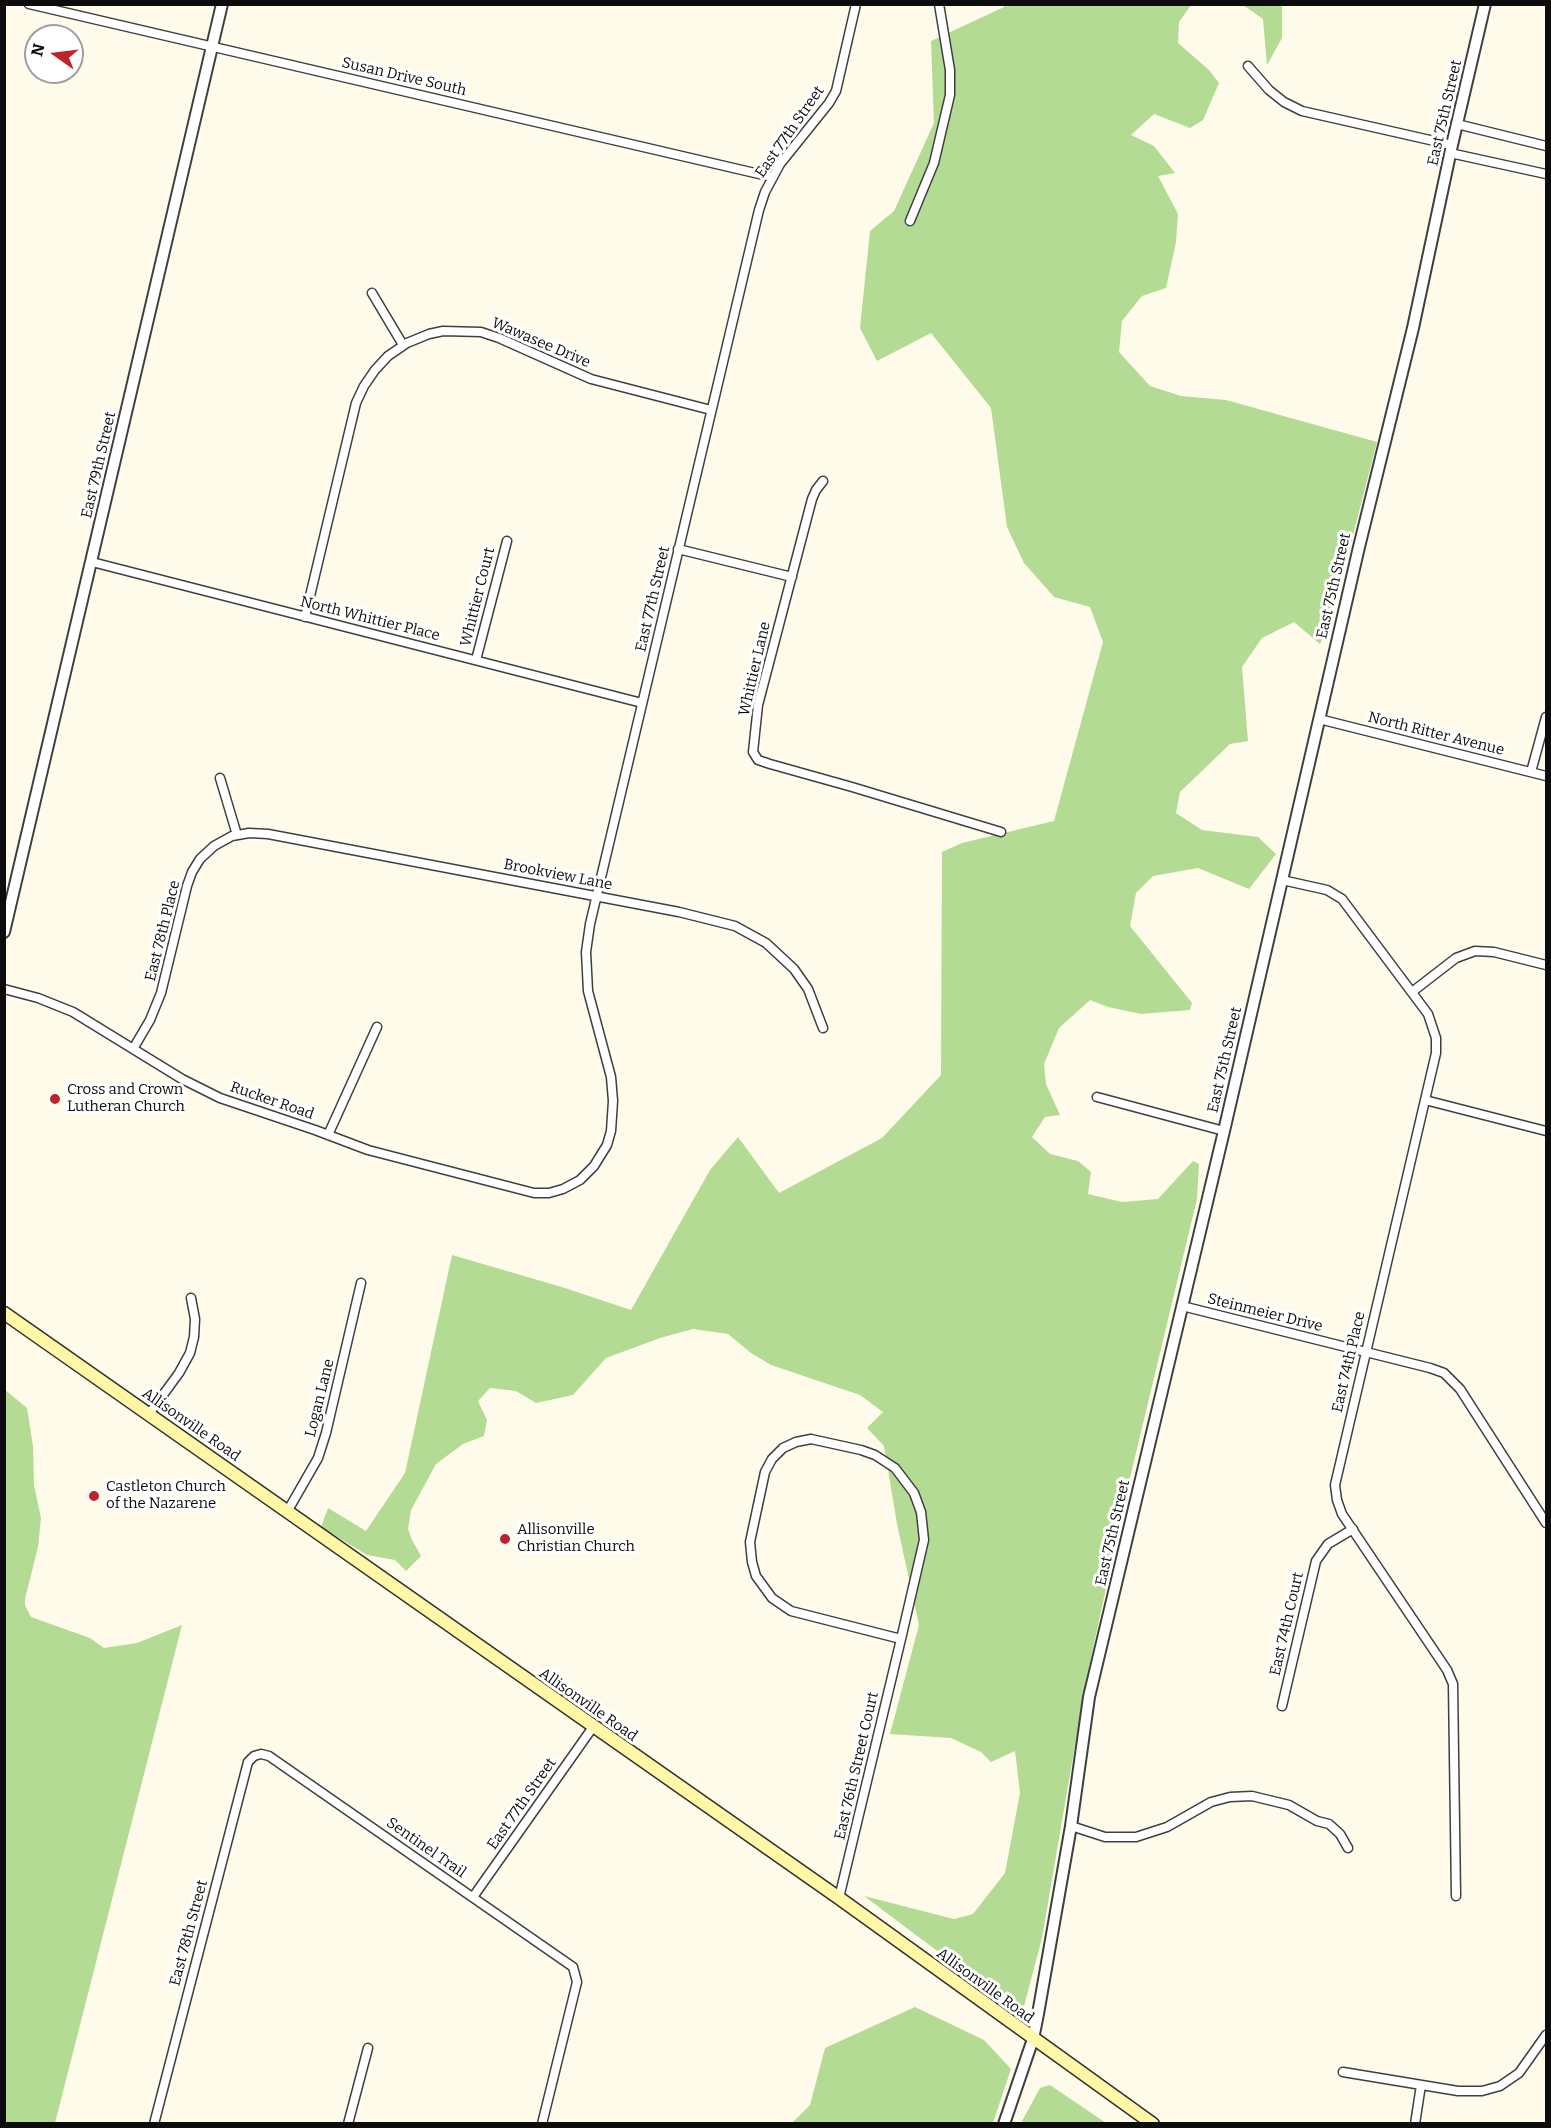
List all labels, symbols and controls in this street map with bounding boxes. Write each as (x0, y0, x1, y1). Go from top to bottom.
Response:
north arrow (24, 24, 84, 84)
text: N (27, 42, 49, 58)
street label: Susan Drive South (340, 54, 468, 100)
street label: East 75th Street (1424, 58, 1466, 168)
street label: East 77th Street (752, 83, 828, 181)
street label: Wawasee Drive (489, 314, 593, 372)
street label: East 79th Street (78, 410, 120, 520)
street label: East 75th Street (1313, 531, 1355, 641)
street label: East 77th Street (632, 544, 674, 654)
street label: Whittier Court (457, 546, 499, 648)
street label: North Whittier Place (298, 593, 442, 645)
street label: Whittier Lane (735, 620, 775, 718)
street label: North Ritter Avenue (1366, 708, 1506, 760)
street label: Brookview Lane (502, 856, 614, 894)
street label: East 78th Place (142, 879, 184, 983)
street label: East 75th Street (1204, 1005, 1246, 1115)
street label: Rucker Road (228, 1078, 316, 1124)
place label: Cross and Crown Lutheran Church (67, 1081, 185, 1116)
marker: Cross and Crown Lutheran Church (48, 1092, 62, 1106)
street label: Steinmeier Drive (1206, 1290, 1324, 1336)
street label: East 74th Place (1329, 1310, 1369, 1414)
street label: Logan Lane (302, 1357, 338, 1439)
street label: Allisonville Road (138, 1384, 244, 1466)
place label: Castleton Church of the Nazarene (106, 1478, 226, 1513)
street label: East 75th Street (1092, 1478, 1134, 1588)
marker: Castleton Church of the Nazarene (87, 1489, 101, 1503)
place label: Allisonville Christian Church (517, 1521, 635, 1556)
marker: Allisonville Christian Church (498, 1532, 512, 1546)
street label: East 74th Court (1266, 1570, 1308, 1678)
street label: Allisonville Road (535, 1664, 641, 1746)
street label: East 76th Street Court (831, 1690, 883, 1842)
street label: East 77th Street (484, 1755, 560, 1853)
street label: Sentinel Trail (383, 1814, 469, 1882)
street label: East 78th Street (166, 1878, 212, 1988)
street label: Allisonville Road (933, 1945, 1037, 2027)

